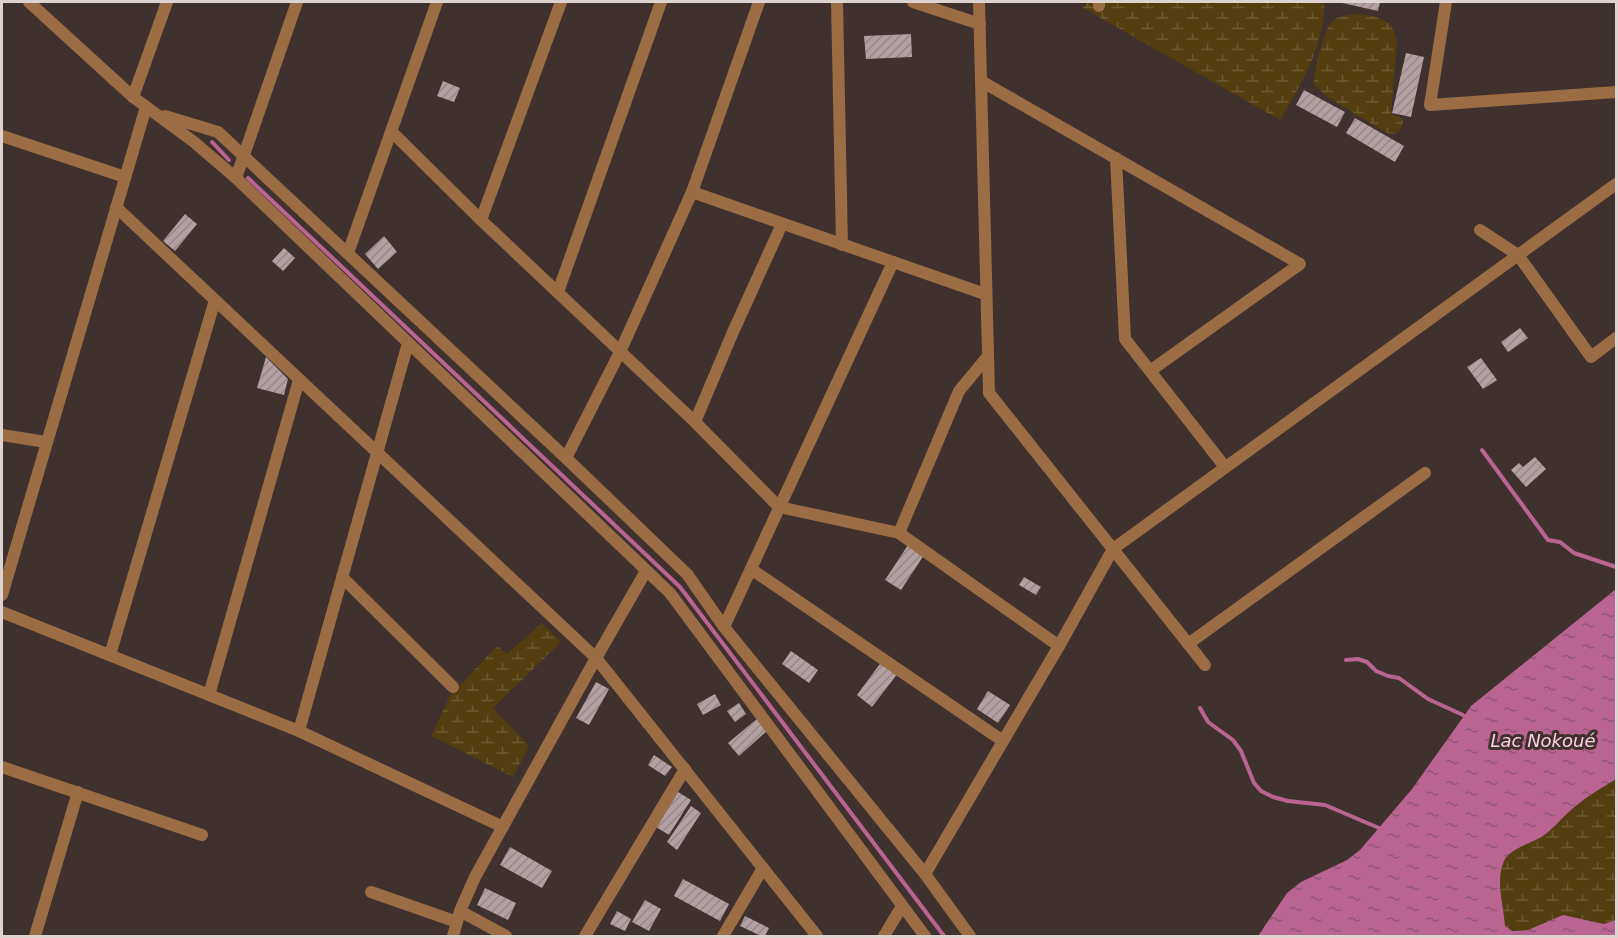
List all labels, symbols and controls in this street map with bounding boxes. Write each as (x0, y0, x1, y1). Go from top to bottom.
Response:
water label: Lac Nokoué (1490, 730, 1596, 751)

